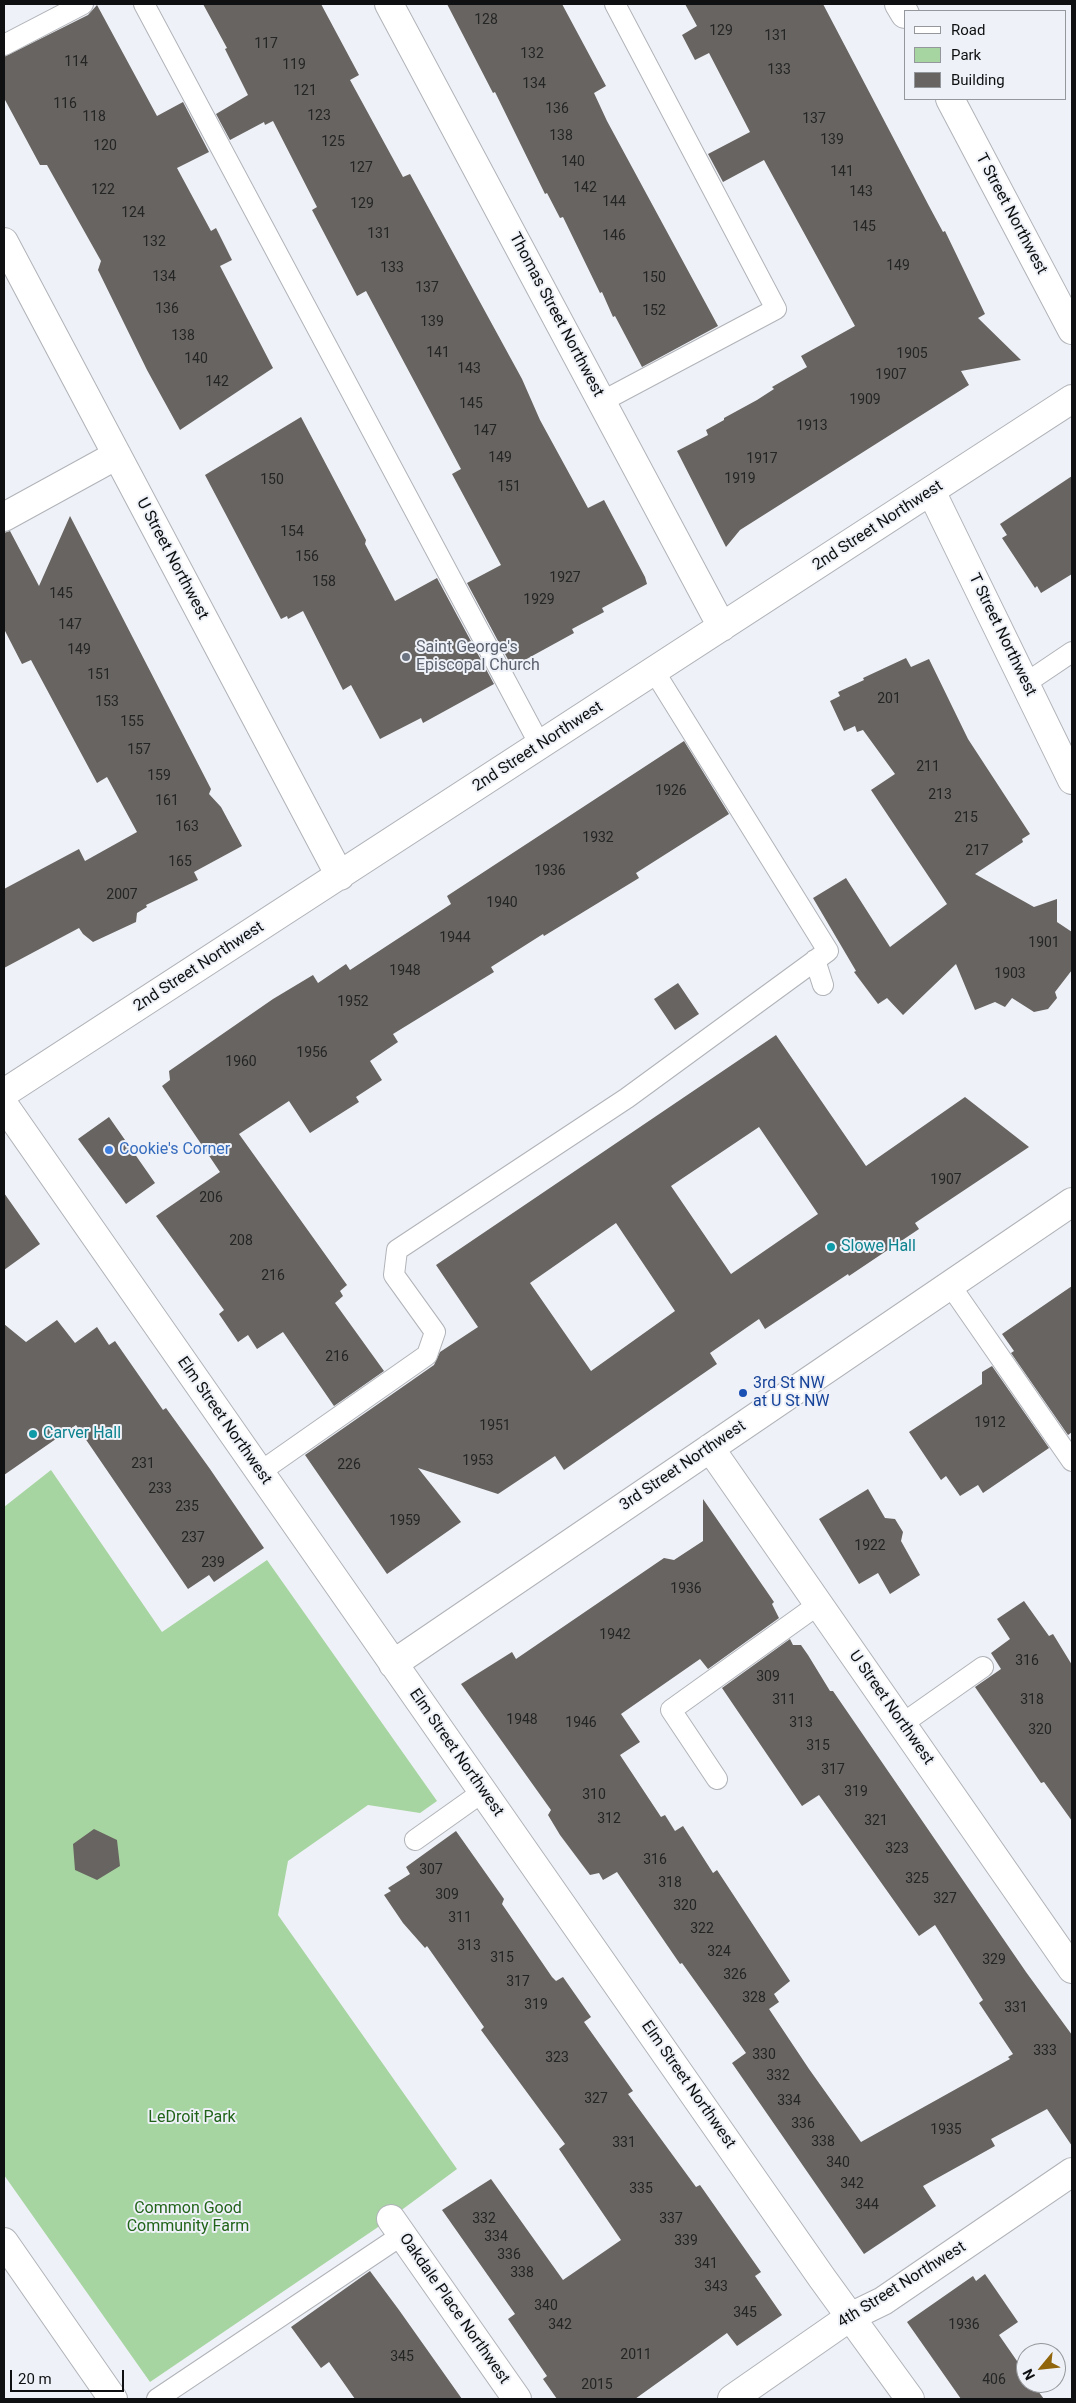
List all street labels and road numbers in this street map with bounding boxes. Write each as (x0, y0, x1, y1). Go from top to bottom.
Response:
street label: T Street Northwest (971, 150, 1051, 278)
street label: Thomas Street Northwest (505, 230, 607, 400)
street label: 2nd Street Northwest (809, 477, 947, 575)
street label: U Street Northwest (132, 495, 212, 623)
street label: T Street Northwest (964, 571, 1040, 699)
street label: 2nd Street Northwest (469, 698, 607, 796)
street label: 2nd Street Northwest (130, 918, 268, 1016)
street label: Elm Street Northwest (173, 1353, 275, 1489)
street label: 3rd Street Northwest (616, 1417, 750, 1515)
street label: U Street Northwest (844, 1647, 938, 1769)
street label: Elm Street Northwest (405, 1685, 507, 1821)
street label: Elm Street Northwest (637, 2017, 739, 2153)
street label: Oakdale Place Northwest (395, 2230, 513, 2388)
street label: 4th Street Northwest (834, 2238, 970, 2332)

